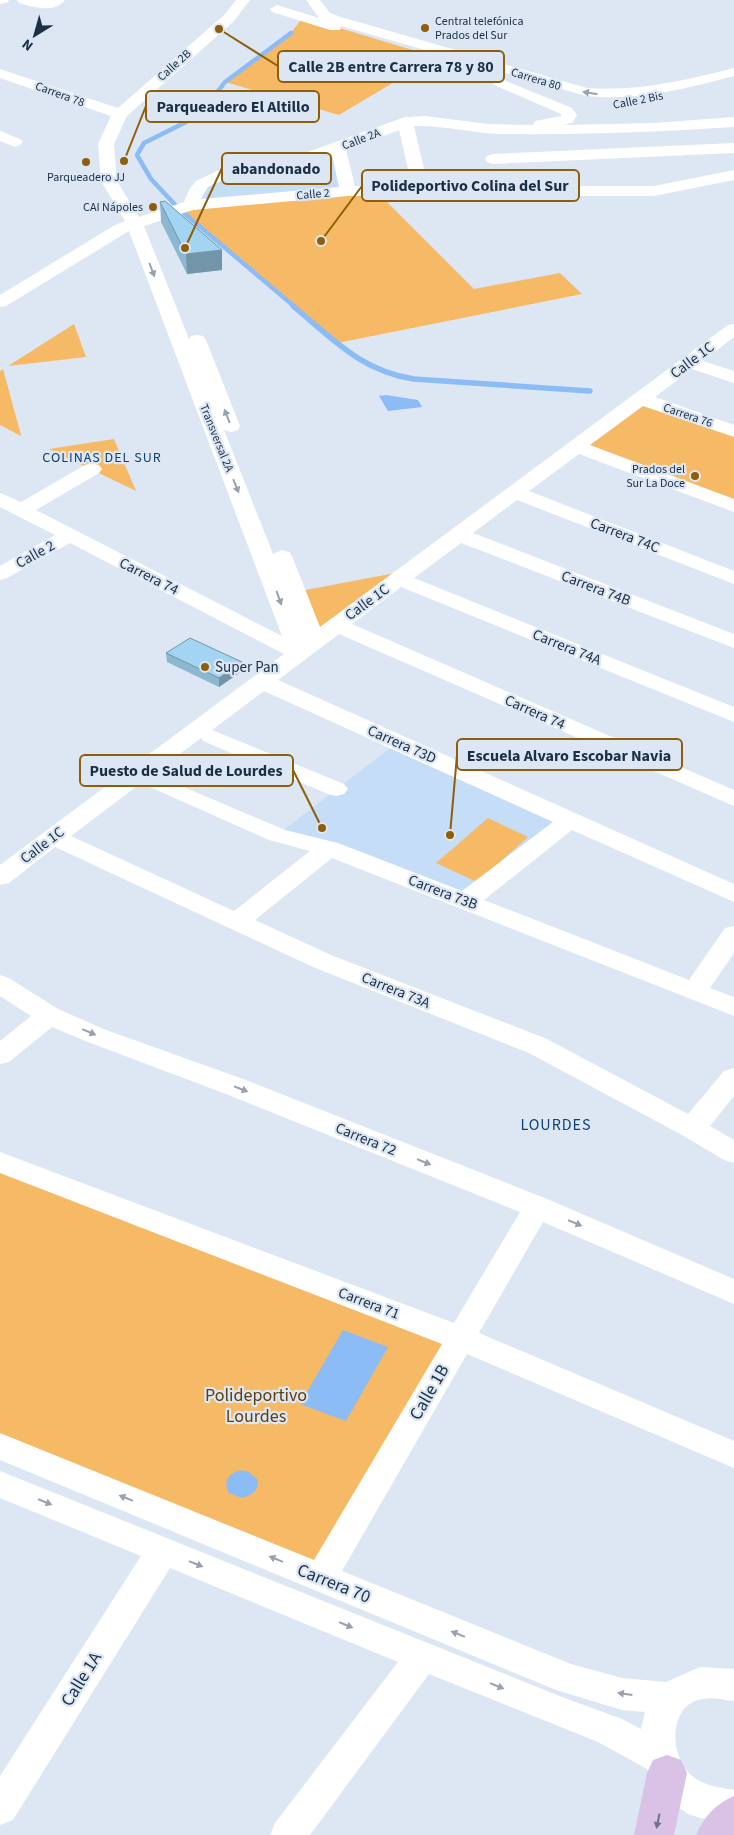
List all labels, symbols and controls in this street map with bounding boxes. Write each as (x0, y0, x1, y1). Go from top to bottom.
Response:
north arrow (10, 10, 60, 60)
place label: Central telefónica Prados del Sur (435, 13, 523, 44)
marker: Central telefónica Prados del Sur (419, 22, 431, 34)
text: N (18, 34, 38, 55)
street label: Calle 2B (154, 46, 195, 85)
callout: Calle 2B entre Carrera 78 y 80 (278, 51, 504, 82)
text: Calle 2B entre Carrera 78 y 80 (288, 56, 494, 78)
street label: Carrera 80 (509, 64, 563, 95)
street label: Carrera 78 (33, 78, 87, 111)
street label: Calle 2 Bis (612, 87, 665, 114)
one-way arrow (582, 88, 598, 96)
callout: Parqueadero El Altillo (146, 91, 319, 122)
text: Parqueadero El Altillo (156, 96, 310, 118)
street label: Calle 2A (340, 124, 383, 155)
callout: abandonado (222, 153, 331, 184)
marker: Parqueadero JJ (80, 156, 92, 168)
text: abandonado (232, 158, 320, 180)
place label: Parqueadero JJ (47, 169, 125, 186)
callout: Polideportivo Colina del Sur (362, 170, 579, 201)
text: Polideportivo Colina del Sur (371, 175, 569, 197)
street label: Calle 2 (296, 185, 330, 204)
place label: CAI Nápoles (83, 199, 143, 216)
marker: CAI Nápoles (147, 201, 159, 213)
one-way arrow (148, 263, 156, 278)
street label: Calle 1C (666, 337, 719, 384)
street label: Carrera 76 (661, 399, 715, 432)
street label: Transversal 2A (195, 402, 238, 475)
one-way arrow (223, 408, 231, 423)
district label: COLINAS DEL SUR (42, 448, 162, 468)
place label: Prados del Sur La Doce (626, 461, 685, 492)
marker: Prados del Sur La Doce (689, 470, 701, 482)
one-way arrow (233, 479, 241, 493)
street label: Carrera 74C (587, 513, 663, 558)
street label: Calle 2 (12, 535, 59, 574)
street label: Carrera 74 (115, 553, 183, 601)
street label: Carrera 74B (558, 566, 634, 611)
street label: Calle 1C (341, 579, 394, 626)
one-way arrow (275, 591, 283, 606)
street label: Carrera 74A (529, 624, 605, 671)
place label: Super Pan (215, 657, 279, 678)
marker: Super Pan (199, 661, 211, 673)
street label: Carrera 74 (501, 690, 569, 735)
street label: Carrera 73D (364, 720, 440, 769)
callout: Escuela Alvaro Escobar Navia (457, 739, 682, 770)
text: Escuela Alvaro Escobar Navia (467, 745, 671, 767)
callout: Puesto de Salud de Lourdes (80, 755, 293, 786)
text: Puesto de Salud de Lourdes (89, 760, 283, 782)
street label: Calle 1C (16, 822, 69, 869)
street label: Carrera 73B (405, 870, 481, 915)
street label: Carrera 73A (358, 967, 434, 1014)
one-way arrow (81, 1029, 96, 1037)
one-way arrow (234, 1085, 248, 1093)
district label: LOURDES (520, 1114, 592, 1136)
street label: Carrera 72 (332, 1118, 399, 1161)
one-way arrow (417, 1158, 432, 1166)
one-way arrow (568, 1220, 582, 1228)
street label: Carrera 71 (335, 1282, 403, 1325)
street label: Calle 1B (403, 1360, 455, 1425)
park label: Polideportivo Lourdes (205, 1383, 307, 1429)
one-way arrow (119, 1493, 133, 1501)
one-way arrow (38, 1498, 53, 1506)
one-way arrow (269, 1555, 283, 1563)
street label: Carrera 70 (293, 1557, 374, 1609)
one-way arrow (188, 1560, 203, 1568)
one-way arrow (339, 1621, 354, 1629)
one-way arrow (451, 1630, 465, 1638)
street label: Calle 1A (55, 1647, 108, 1711)
one-way arrow (489, 1683, 504, 1691)
one-way arrow (617, 1690, 633, 1698)
one-way arrow (654, 1814, 662, 1829)

